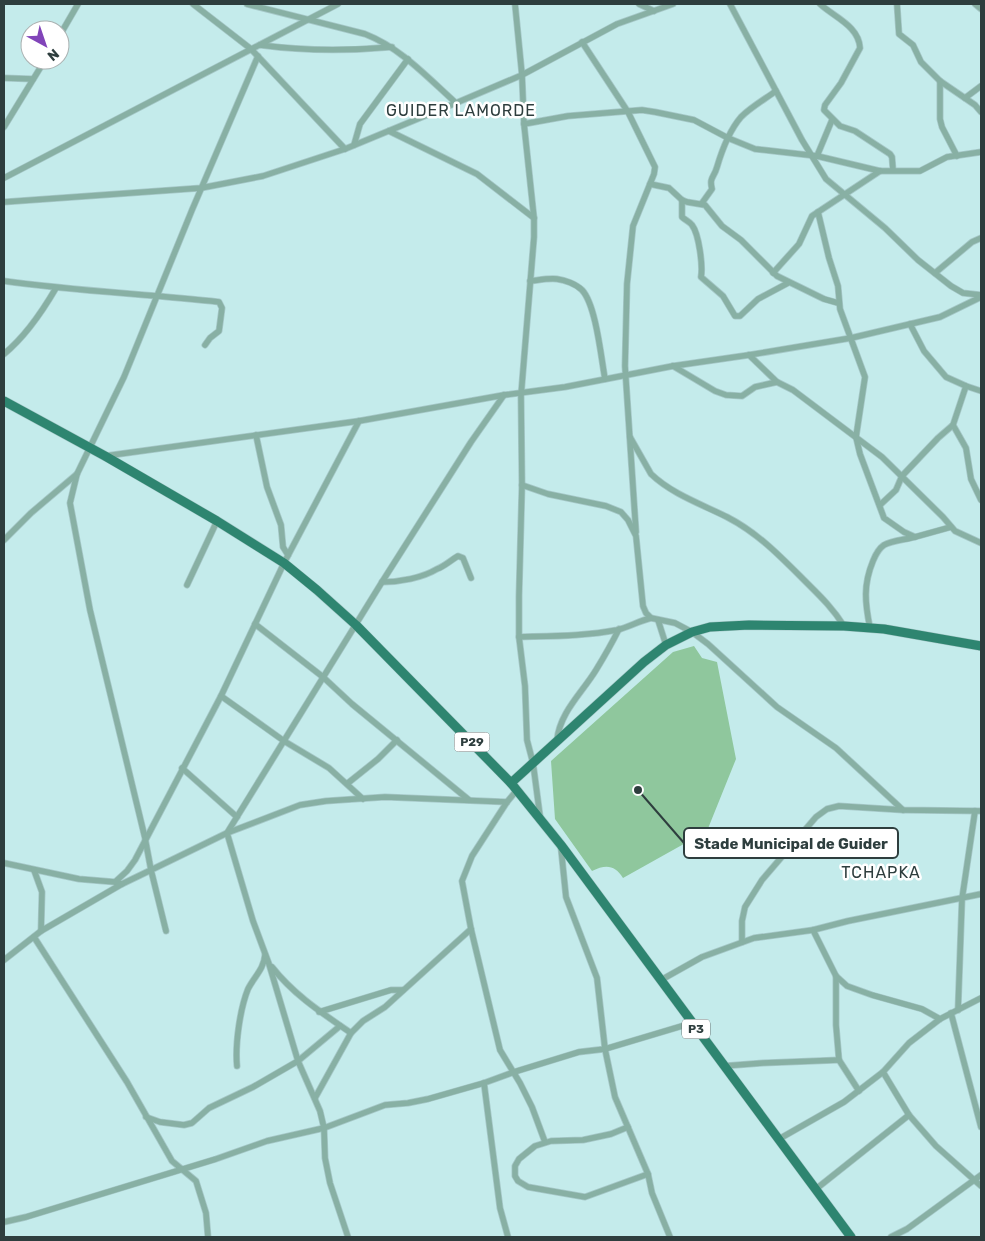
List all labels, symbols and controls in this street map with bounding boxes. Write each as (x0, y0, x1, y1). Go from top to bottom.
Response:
north arrow (20, 20, 70, 70)
text: N (44, 45, 62, 64)
district label: GUIDER LAMORDE (386, 101, 536, 120)
road number: P29 (454, 732, 490, 752)
callout: Stade Municipal de Guider (684, 828, 898, 858)
text: Stade Municipal de Guider (694, 835, 888, 853)
district label: TCHAPKA (841, 863, 921, 882)
road number: P3 (682, 1020, 710, 1038)

